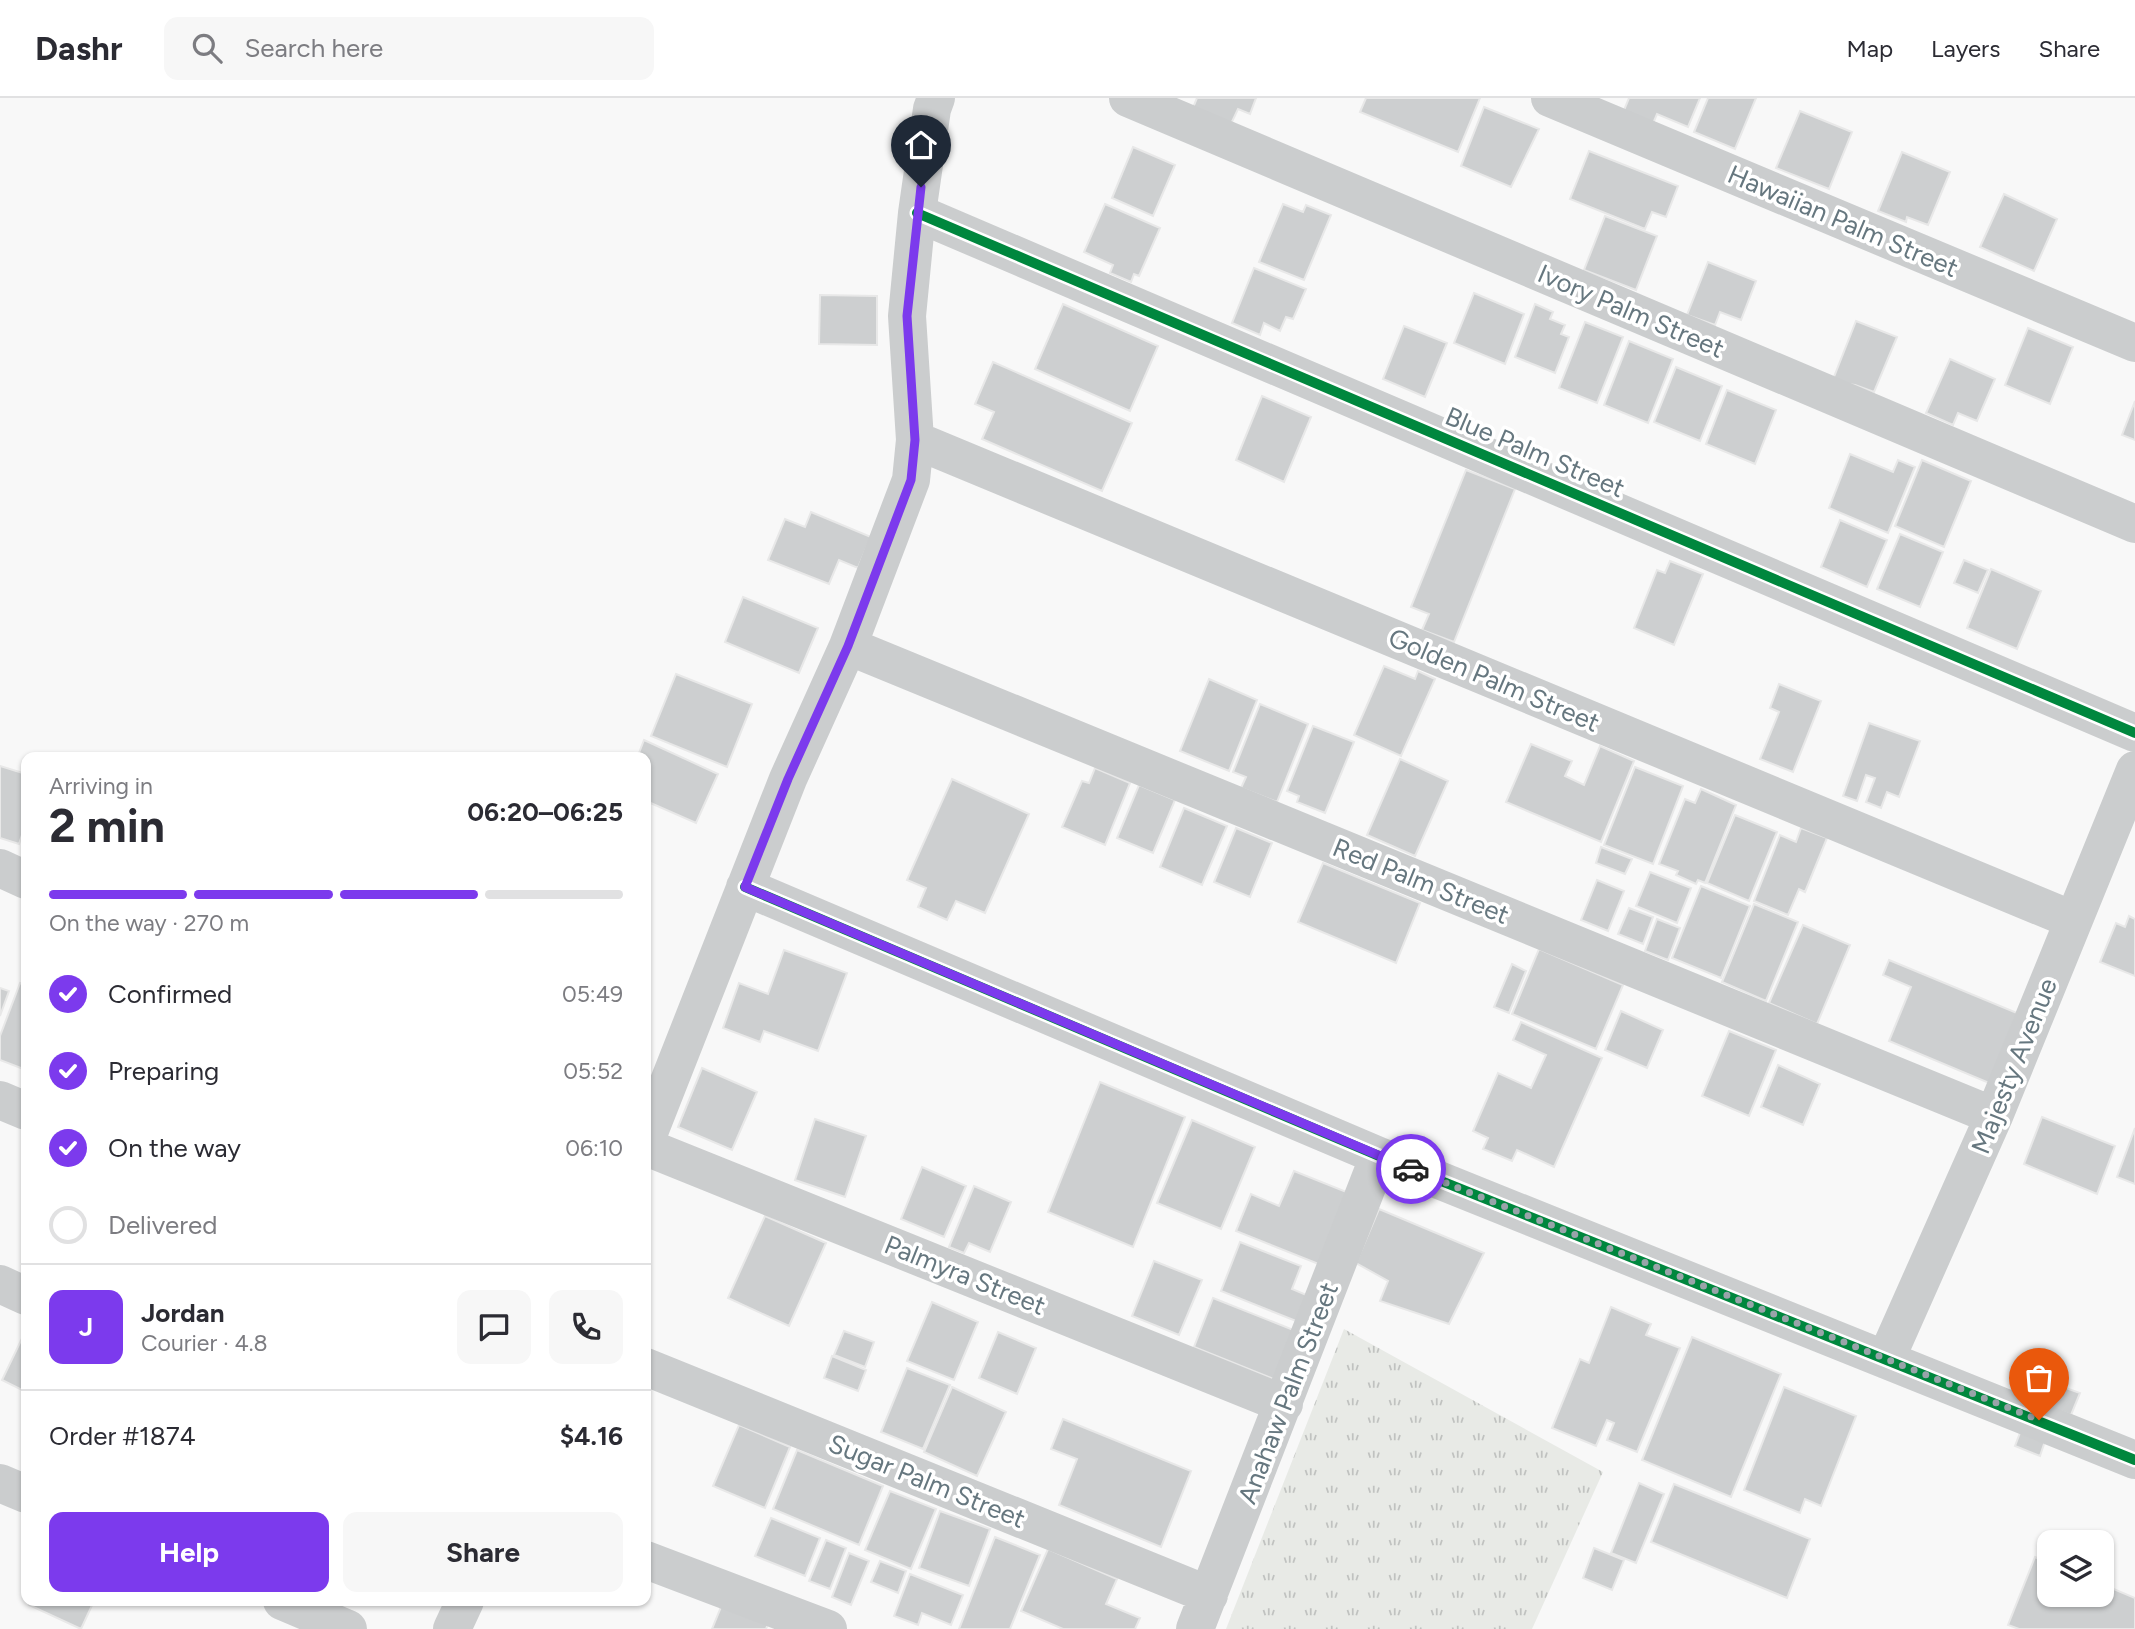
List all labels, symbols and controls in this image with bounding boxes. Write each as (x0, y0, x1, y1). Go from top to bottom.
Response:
search box (164, 17, 654, 80)
text: Dashr (35, 29, 122, 68)
icon: search (188, 29, 226, 67)
text: Search here (244, 32, 383, 64)
text: Map (1846, 34, 1893, 63)
text: Layers (1931, 34, 2000, 63)
text: Share (2038, 34, 2100, 63)
pin (891, 115, 951, 187)
icon: home (902, 126, 940, 164)
street label: Hawaiian Palm Street (1723, 158, 1963, 284)
street label: Ivory Palm Street (1533, 257, 1729, 365)
street label: Blue Palm Street (1440, 400, 1630, 504)
street label: Golden Palm Street (1384, 621, 1604, 739)
text: Arriving in (49, 772, 153, 800)
text: 06:20–06:25 (467, 796, 623, 828)
text: 2 min (49, 798, 165, 854)
street label: Red Palm Street (1328, 831, 1514, 931)
text: On the way · 270 m (49, 909, 249, 937)
street label: Majesty Avenue (1964, 974, 2064, 1158)
icon: check (49, 975, 87, 1013)
text: Confirmed (108, 978, 232, 1010)
text: 05:49 (562, 980, 623, 1008)
icon: check (49, 1052, 87, 1090)
text: Preparing (108, 1055, 219, 1087)
text: 05:52 (563, 1057, 623, 1085)
icon: check (49, 1129, 87, 1167)
text: On the way (108, 1132, 241, 1164)
text: 06:10 (565, 1134, 623, 1162)
courier (1376, 1134, 1446, 1204)
icon: car (1392, 1150, 1430, 1188)
text: Delivered (108, 1209, 217, 1241)
street label: Palmyra Street (880, 1228, 1050, 1322)
street label: Anahaw Palm Street (1231, 1277, 1345, 1508)
button: chat (457, 1290, 531, 1364)
button: phone (549, 1290, 623, 1364)
text: Jordan (141, 1297, 224, 1329)
text: J (79, 1311, 93, 1343)
text: Courier · 4.8 (141, 1329, 268, 1357)
pin (2009, 1348, 2069, 1420)
icon: bag (2020, 1359, 2058, 1397)
text: Order #1874 (49, 1420, 196, 1452)
text: $4.16 (560, 1420, 623, 1452)
street label: Sugar Palm Street (824, 1427, 1030, 1535)
button: Help (49, 1512, 329, 1592)
button: Share (343, 1512, 623, 1592)
map controls (2037, 1530, 2114, 1607)
button: layers (2037, 1530, 2114, 1607)

